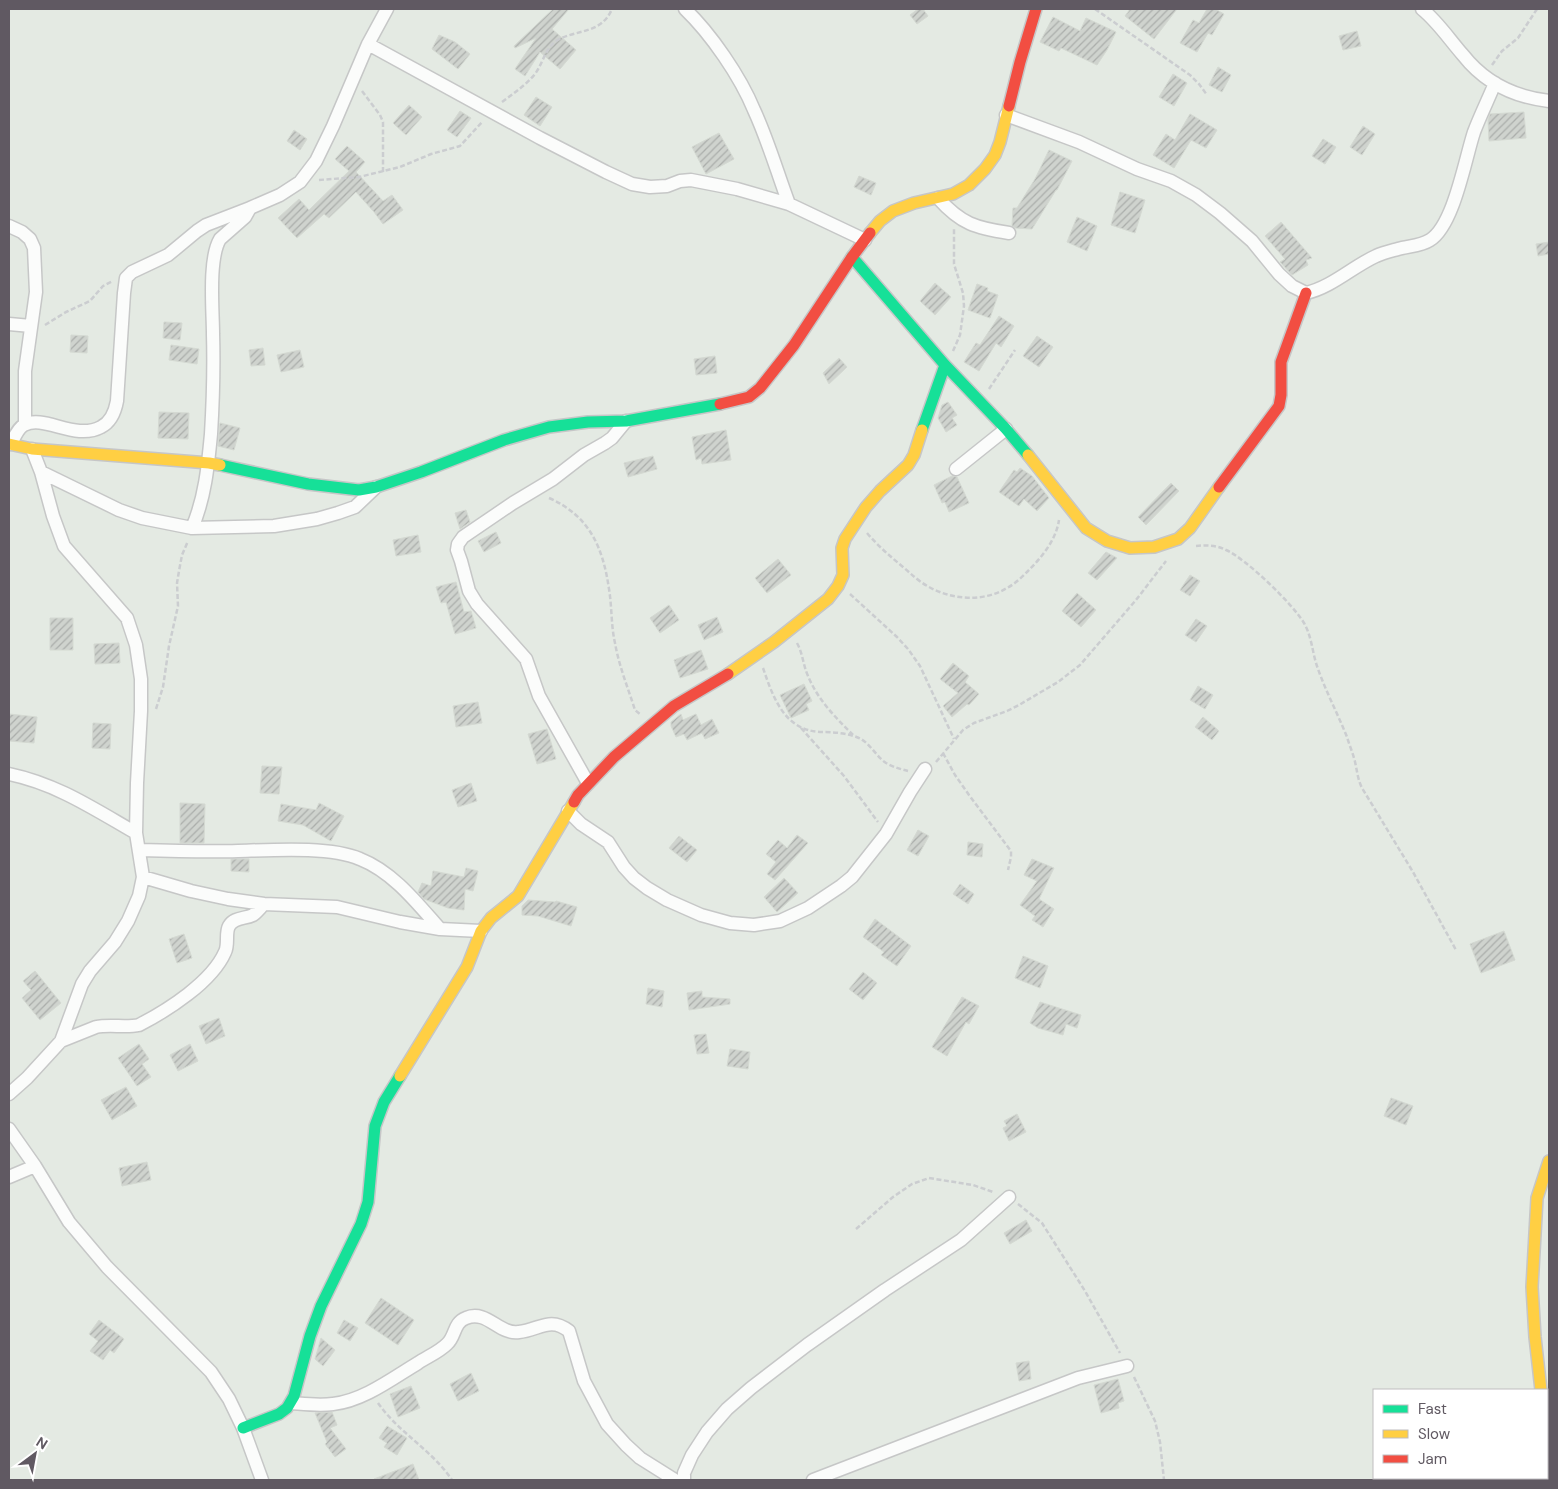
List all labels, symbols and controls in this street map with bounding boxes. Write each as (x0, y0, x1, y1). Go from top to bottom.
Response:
legend (1373, 1389, 1548, 1479)
text: Fast (1418, 1399, 1447, 1419)
text: Slow (1418, 1424, 1451, 1444)
north arrow (10, 1429, 60, 1479)
text: N (33, 1433, 51, 1453)
text: Jam (1418, 1449, 1447, 1469)

